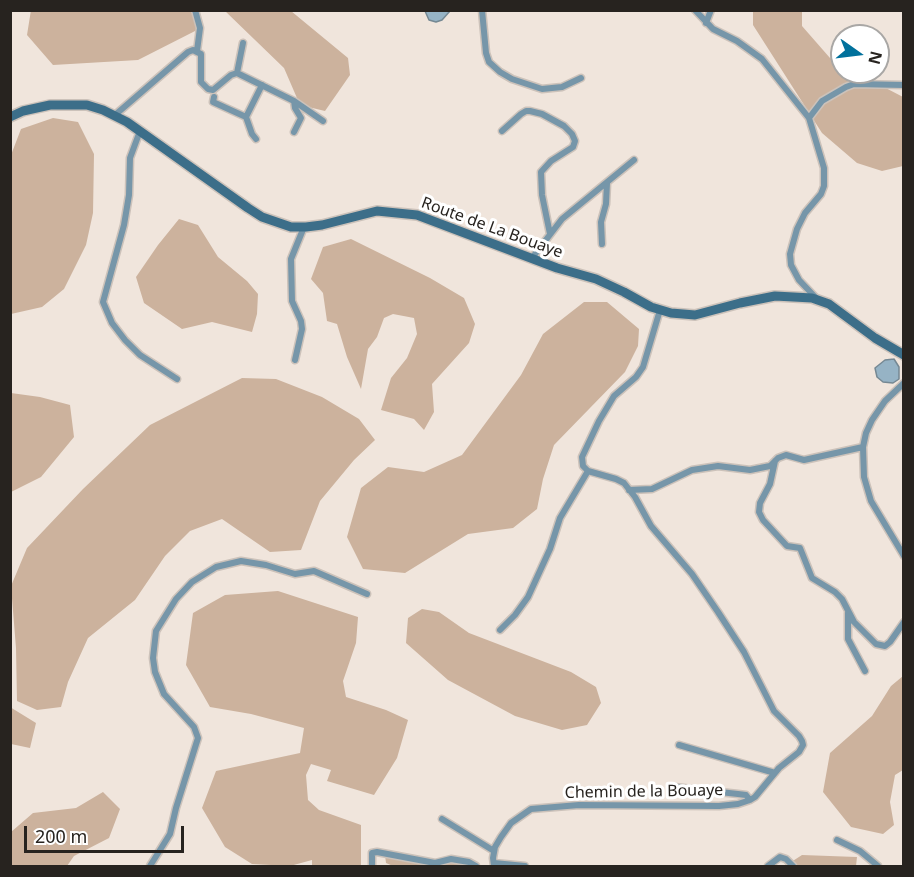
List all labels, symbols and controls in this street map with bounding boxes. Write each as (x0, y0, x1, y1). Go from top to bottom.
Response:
north arrow (830, 24, 890, 84)
text: N (863, 49, 888, 67)
street label: Route de La Bouaye (419, 193, 565, 263)
street label: Chemin de la Bouaye (565, 781, 723, 803)
scale bar (27, 814, 188, 852)
text: 200 m (35, 824, 87, 848)

